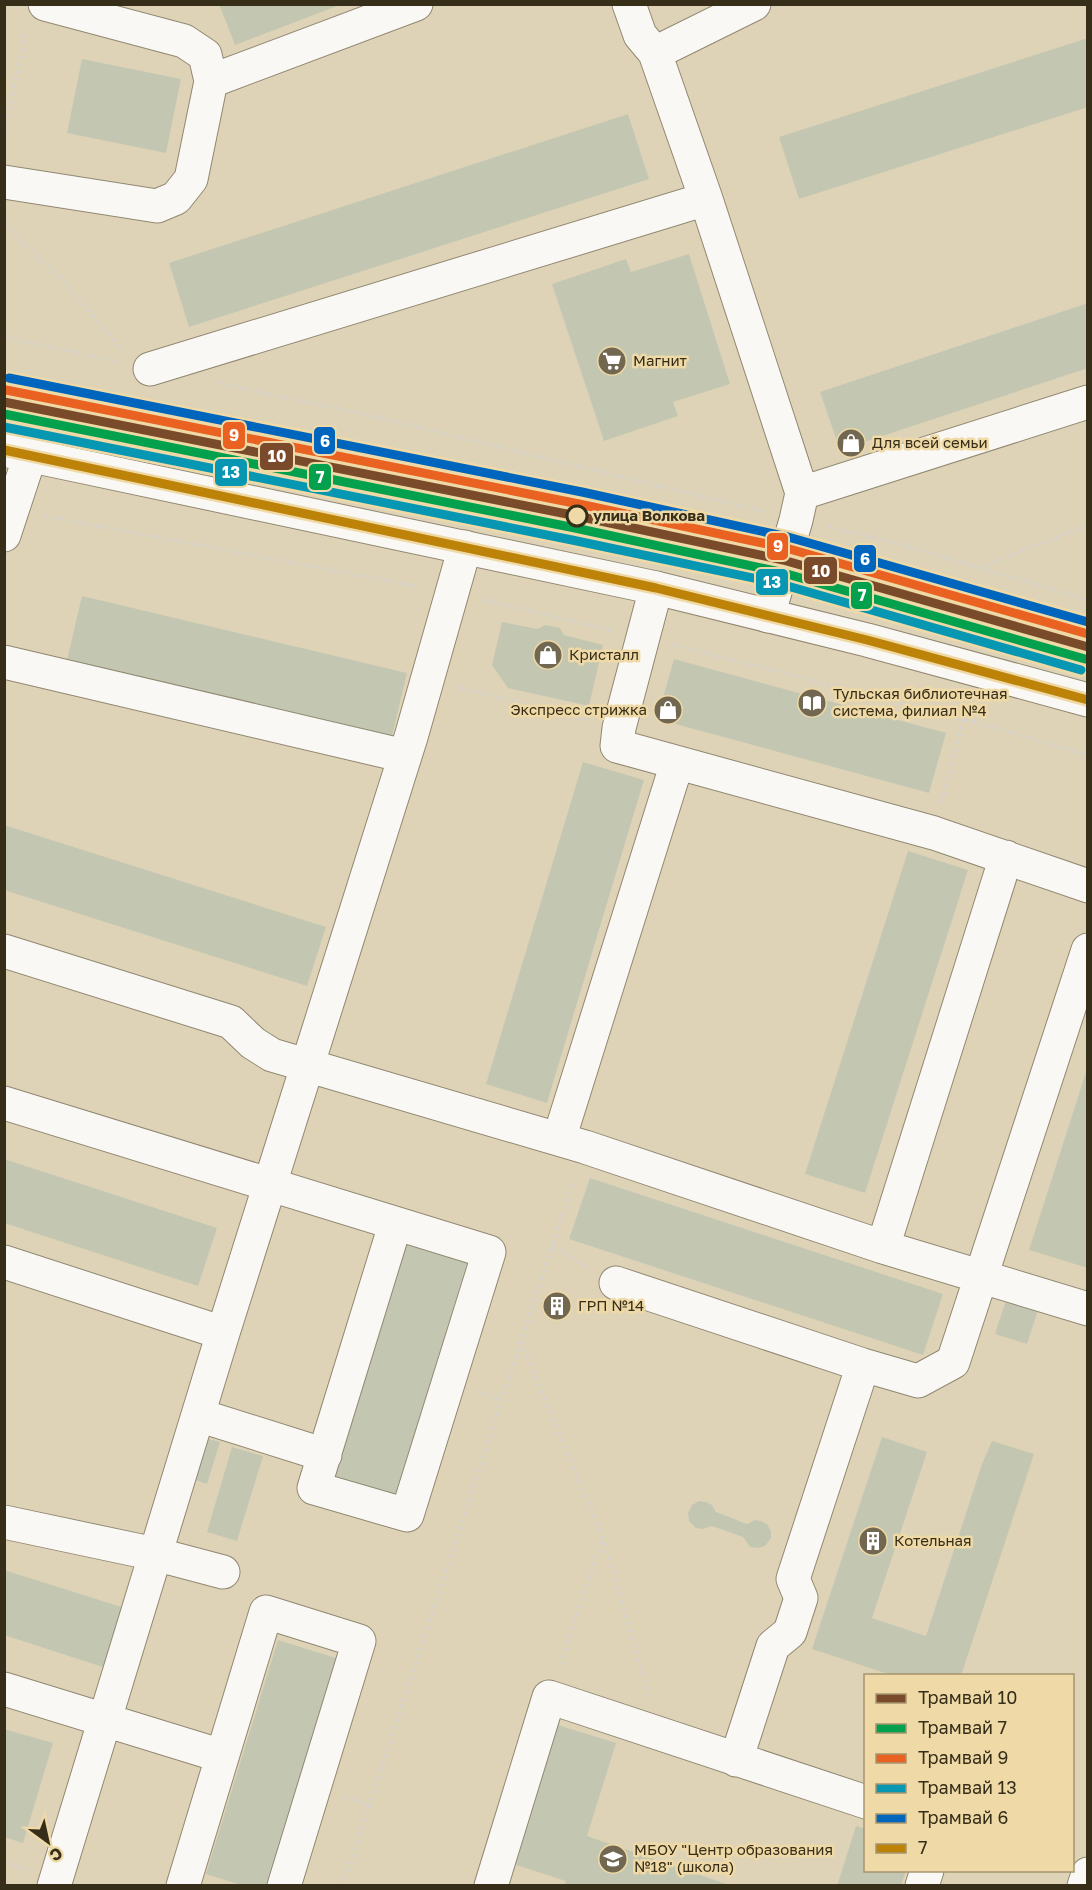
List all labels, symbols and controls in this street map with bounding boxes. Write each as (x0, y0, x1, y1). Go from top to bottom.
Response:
supermarket icon: Магнит (596, 345, 628, 377)
place label: Магнит (633, 351, 688, 369)
line badge: 9 (222, 421, 246, 450)
text: 9 (229, 425, 239, 445)
line badge: 6 (313, 426, 336, 455)
shop icon: Для всей семьи (835, 427, 867, 459)
text: 6 (320, 431, 330, 451)
place label: Для всей семьи (872, 433, 988, 451)
line badge: 10 (259, 442, 294, 471)
text: 10 (268, 446, 286, 466)
line badge: 13 (214, 458, 248, 487)
text: 13 (222, 462, 240, 482)
line badge: 7 (308, 463, 332, 491)
text: 7 (316, 467, 325, 487)
marker: улица Волкова (566, 505, 588, 527)
place label: улица Волкова (593, 506, 705, 524)
line badge: 9 (766, 532, 789, 561)
text: 9 (773, 536, 783, 556)
line badge: 6 (853, 544, 877, 573)
text: 6 (860, 549, 870, 569)
line badge: 10 (803, 556, 838, 585)
text: 10 (812, 561, 830, 581)
line badge: 13 (755, 568, 789, 596)
text: 13 (763, 572, 781, 592)
line badge: 7 (850, 581, 873, 610)
text: 7 (858, 585, 867, 605)
shop icon: Кристалл (532, 639, 564, 671)
place label: Кристалл (569, 645, 639, 663)
place label: Тульская библиотечная система, филиал №4 (833, 684, 1007, 719)
library icon: Тульская библиотечная система, филиал №4 (796, 687, 828, 719)
shop icon: Экспресс стрижка (652, 694, 684, 726)
place label: Экспресс стрижка (510, 700, 647, 718)
building icon: ГРП №14 (541, 1290, 573, 1322)
place label: ГРП №14 (578, 1296, 644, 1314)
building icon: Котельная (857, 1525, 889, 1557)
place label: Котельная (894, 1531, 972, 1549)
legend (864, 1674, 1074, 1872)
text: Трамвай 10 (918, 1686, 1017, 1708)
text: Трамвай 7 (918, 1716, 1007, 1738)
text: Трамвай 9 (918, 1746, 1008, 1768)
text: Трамвай 13 (918, 1776, 1017, 1798)
text: Трамвай 6 (918, 1806, 1008, 1828)
north arrow (18, 1812, 78, 1872)
text: 7 (918, 1836, 928, 1858)
place label: МБОУ "Центр образования №18" (школа) (634, 1840, 833, 1875)
text: С (46, 1843, 66, 1866)
school or university icon: МБОУ "Центр образования №18" (школа) (597, 1843, 629, 1875)

